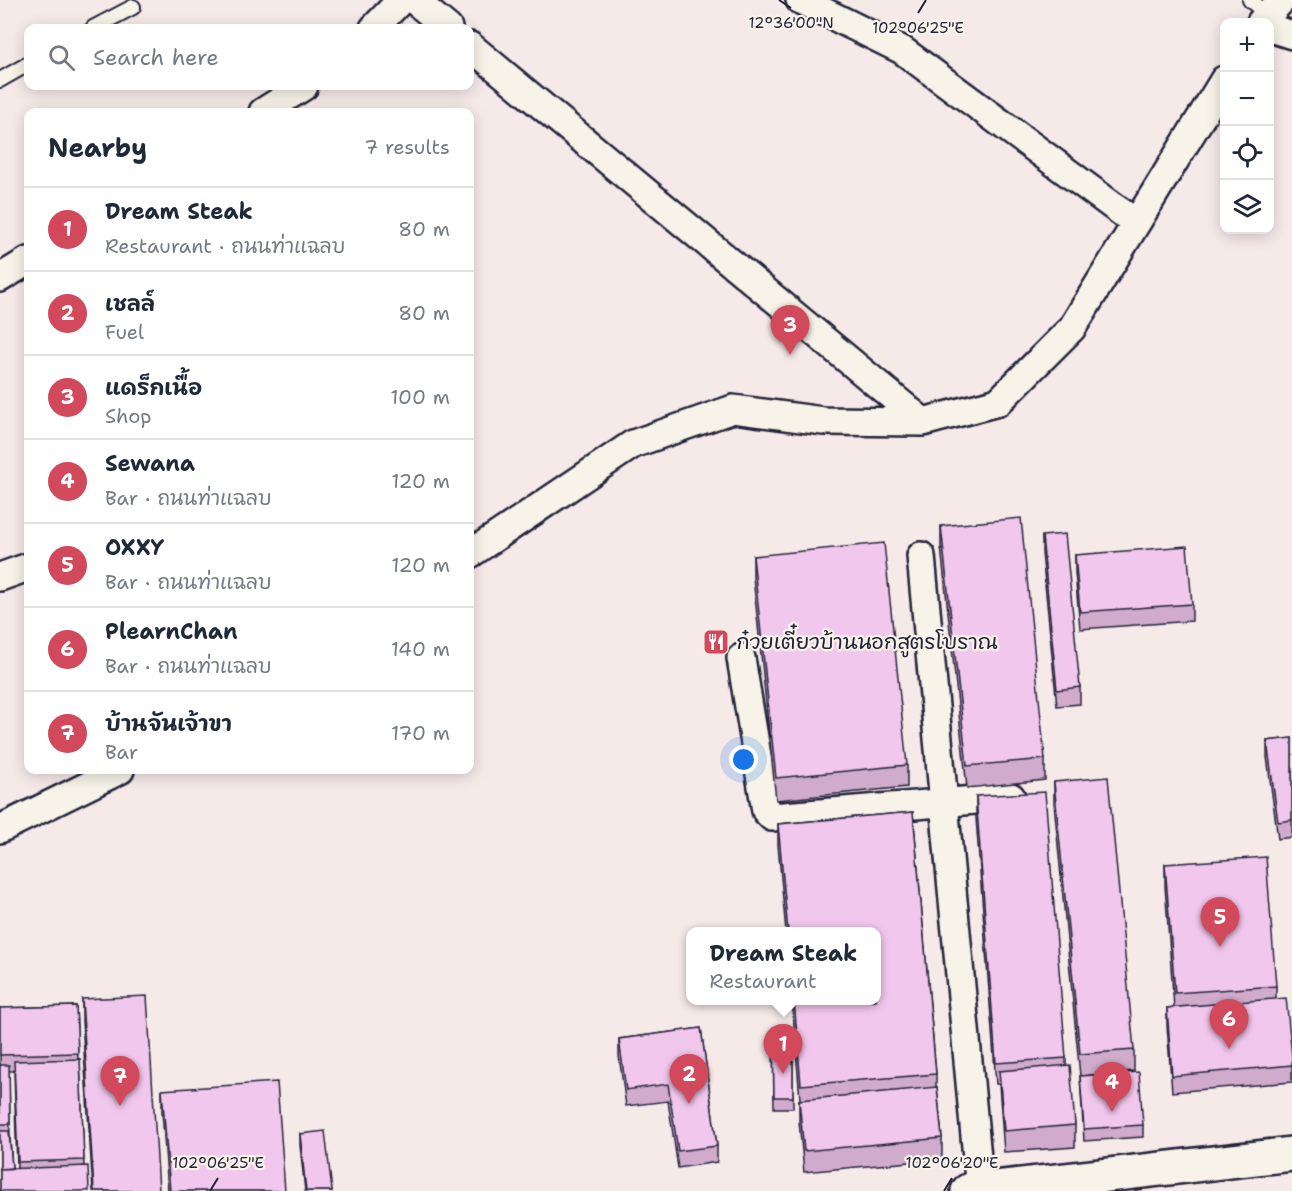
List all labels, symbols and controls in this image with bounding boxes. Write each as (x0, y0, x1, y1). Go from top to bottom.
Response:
text: 12°36'00"N (748, 13, 834, 33)
text: 102°06'25"E (872, 18, 964, 38)
map controls (1220, 18, 1274, 234)
button: + (1220, 18, 1274, 72)
search box (24, 24, 474, 90)
icon: search (45, 41, 78, 74)
text: Search here (93, 43, 219, 72)
button: − (1220, 72, 1274, 126)
button: locate (1220, 126, 1274, 180)
text: Nearby (48, 130, 147, 165)
text: 7 results (364, 134, 450, 160)
button: layers (1220, 180, 1274, 234)
text: Dream Steak (105, 197, 253, 226)
text: 1 (63, 216, 72, 242)
text: 80 m (398, 216, 450, 242)
text: Restaurant · ถนนท่าแฉลบ (105, 233, 345, 259)
text: เชลล์ (105, 289, 155, 318)
text: 2 (61, 300, 75, 326)
text: 80 m (398, 300, 450, 326)
pin: 3 (770, 306, 810, 355)
text: Fuel (105, 319, 144, 345)
text: แดร็กเนื้อ (105, 373, 202, 402)
text: 3 (61, 384, 75, 410)
text: 100 m (390, 384, 450, 410)
text: Shop (105, 403, 152, 429)
text: Sewana (105, 449, 195, 478)
text: 4 (61, 468, 75, 494)
text: 120 m (391, 468, 450, 494)
text: Bar · ถนนท่าแฉลบ (105, 485, 271, 511)
text: OXXY (105, 533, 164, 562)
text: 5 (61, 552, 74, 578)
text: 120 m (391, 552, 450, 578)
text: Bar · ถนนท่าแฉลบ (105, 569, 271, 595)
text: PlearnChan (105, 617, 238, 646)
place label: ก๋วยเตี๋ยวบ้านนอกสูตรโบราณ (736, 623, 998, 658)
restaurant icon: ก๋วยเตี๋ยวบ้านนอกสูตรโบราณ (701, 627, 731, 657)
text: 6 (61, 636, 75, 662)
text: 140 m (391, 636, 450, 662)
text: Bar · ถนนท่าแฉลบ (105, 653, 271, 679)
text: บ้านจันเจ้าขา (105, 709, 232, 738)
text: 7 (61, 720, 75, 746)
text: 170 m (391, 720, 450, 746)
text: Bar (105, 739, 138, 765)
your location (729, 745, 758, 774)
pin: 5 (1200, 898, 1240, 947)
popup (686, 927, 881, 1005)
text: Dream Steak (710, 939, 857, 968)
text: Restaurant (710, 968, 817, 994)
pin: 6 (1210, 1000, 1248, 1049)
pin: 1 (764, 1024, 802, 1074)
pin: 2 (670, 1054, 708, 1104)
pin: 7 (100, 1056, 140, 1106)
pin: 4 (1092, 1062, 1132, 1112)
text: 102°06'25"E (172, 1153, 264, 1173)
text: 102°06'20"E (906, 1153, 998, 1173)

